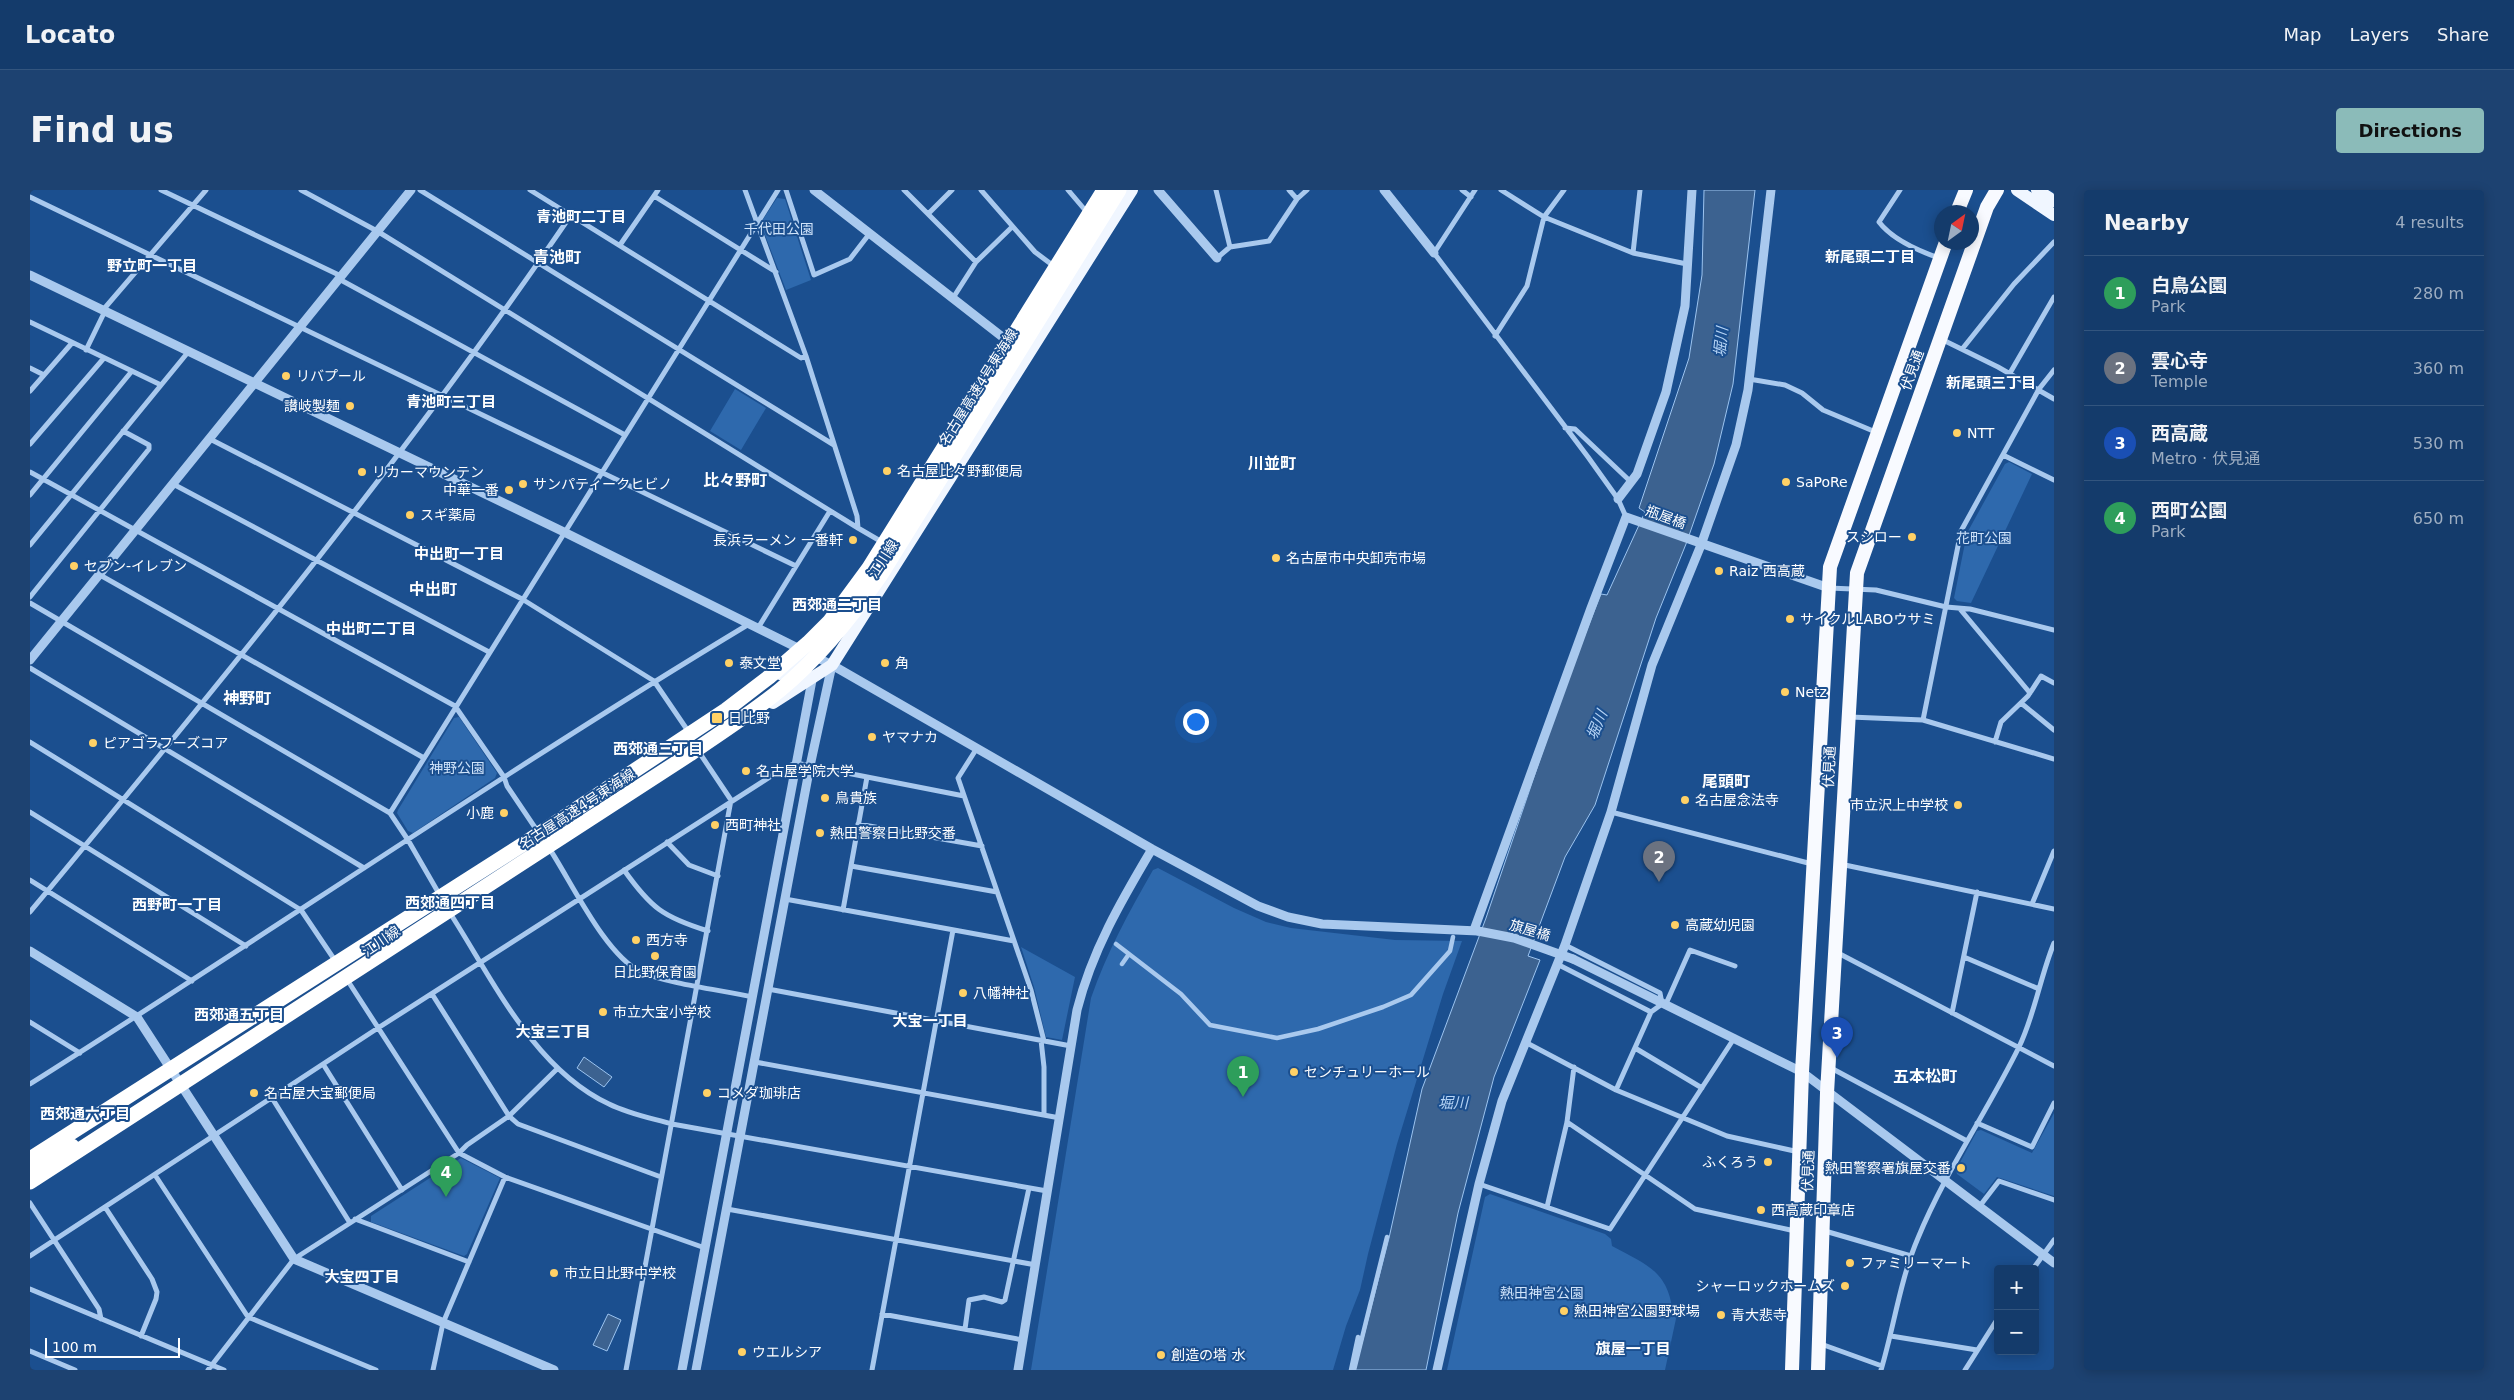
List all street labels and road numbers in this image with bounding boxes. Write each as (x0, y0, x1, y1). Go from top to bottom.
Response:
street label: 名古屋高速4号東海線 (935, 326, 1021, 448)
street label: 伏見通 (1897, 348, 1927, 392)
street label: 瓶屋橋 (1644, 502, 1688, 532)
street label: 江川線 (865, 537, 901, 581)
street label: 伏見通 (1820, 746, 1838, 788)
street label: 名古屋高速4号東海線 (516, 766, 638, 852)
street label: 旗屋橋 (1508, 916, 1552, 944)
street label: 江川線 (359, 923, 403, 959)
street label: 伏見通 (1799, 1150, 1817, 1192)

